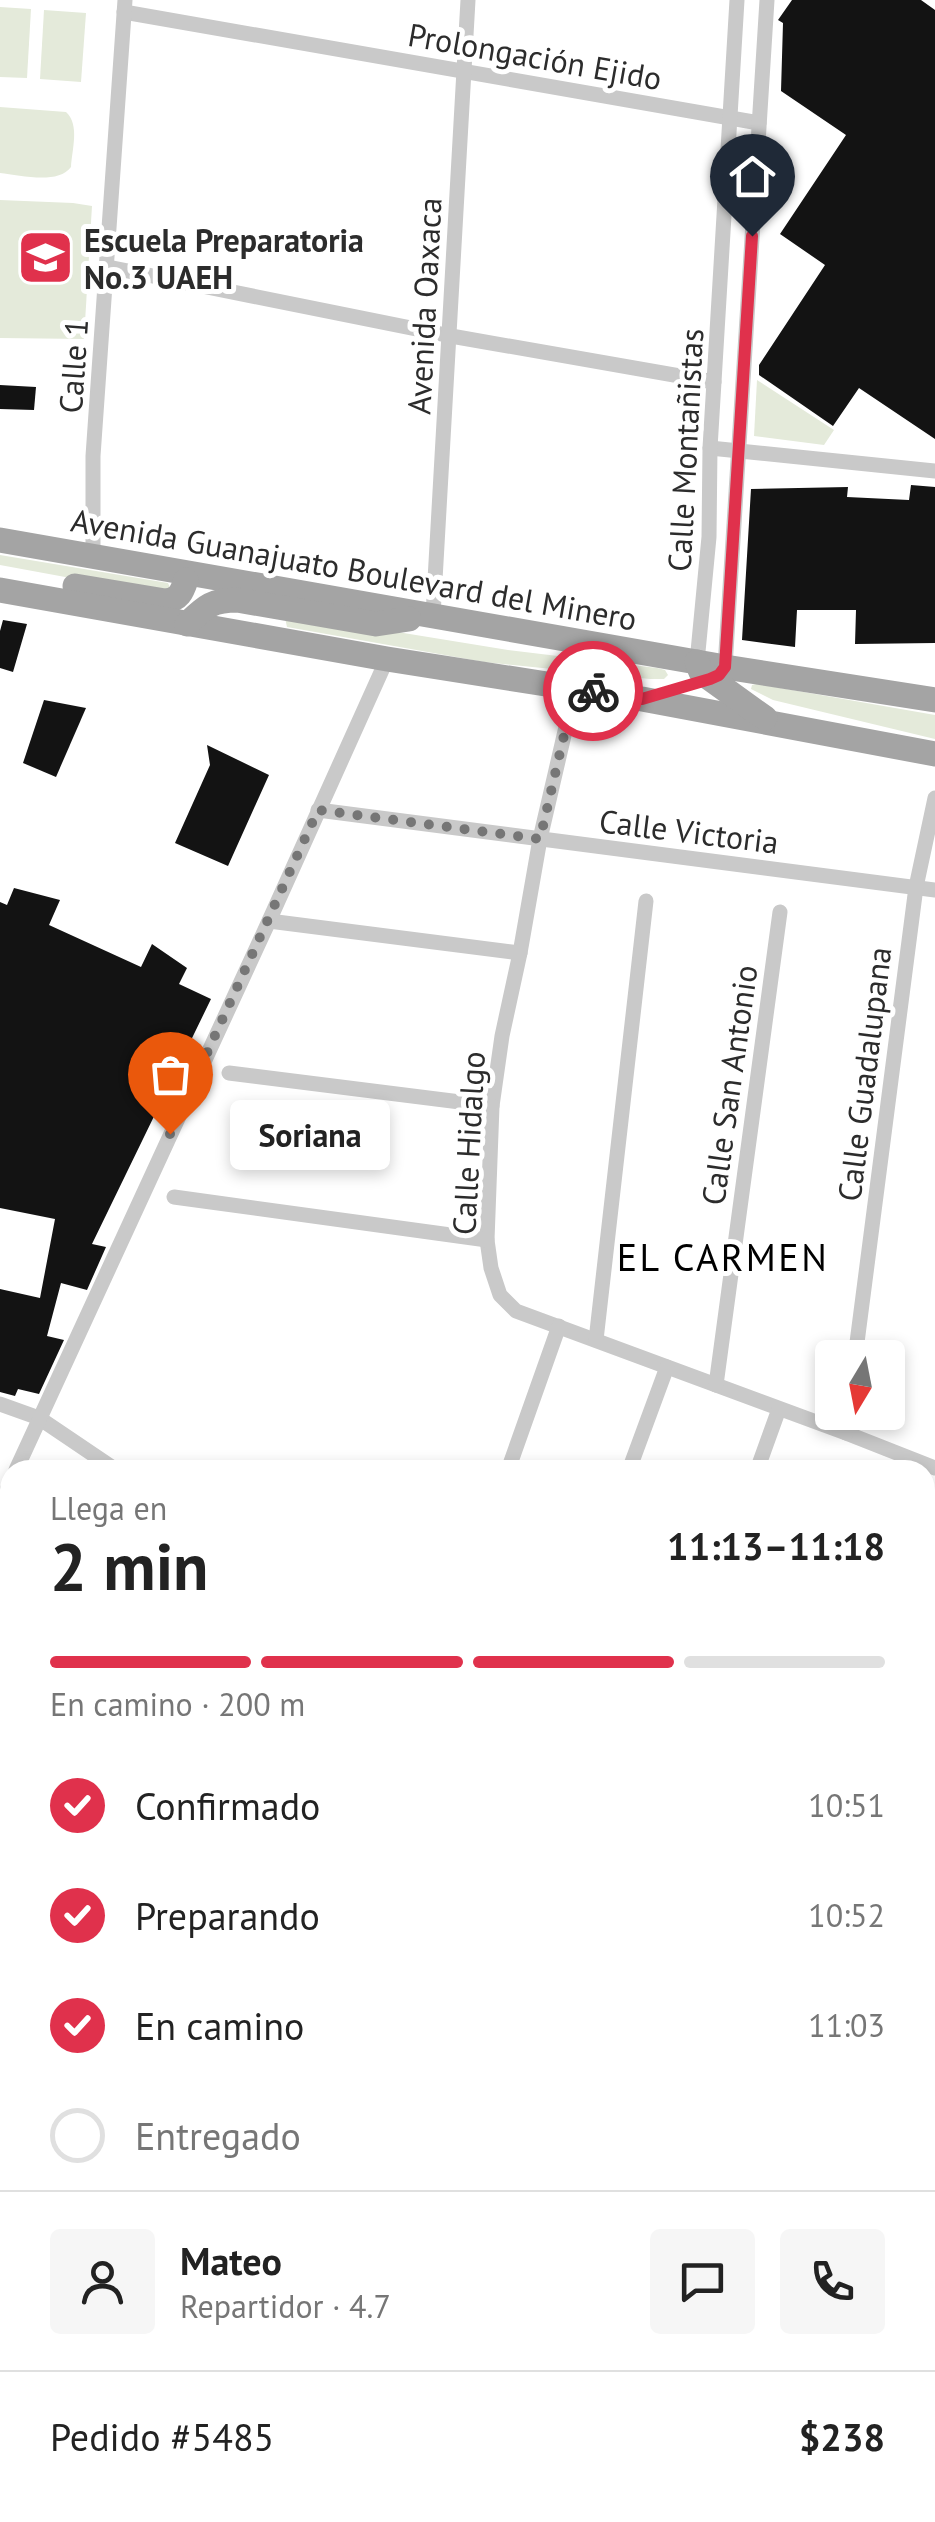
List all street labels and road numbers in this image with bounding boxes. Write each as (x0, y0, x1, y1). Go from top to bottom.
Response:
street label: Prolongación Ejido (405, 13, 665, 99)
street label: Avenida Oaxaca (397, 197, 451, 415)
street label: Calle 1 (49, 317, 97, 415)
street label: Calle Montañistas (658, 327, 712, 573)
street label: Avenida Guanajuato Boulevard del Minero (68, 499, 640, 639)
street label: Calle Victoria (597, 799, 781, 863)
street label: Calle Guadalupana (828, 944, 900, 1204)
street label: Calle San Antonio (691, 962, 767, 1208)
street label: Calle Hidalgo (442, 1050, 494, 1236)

